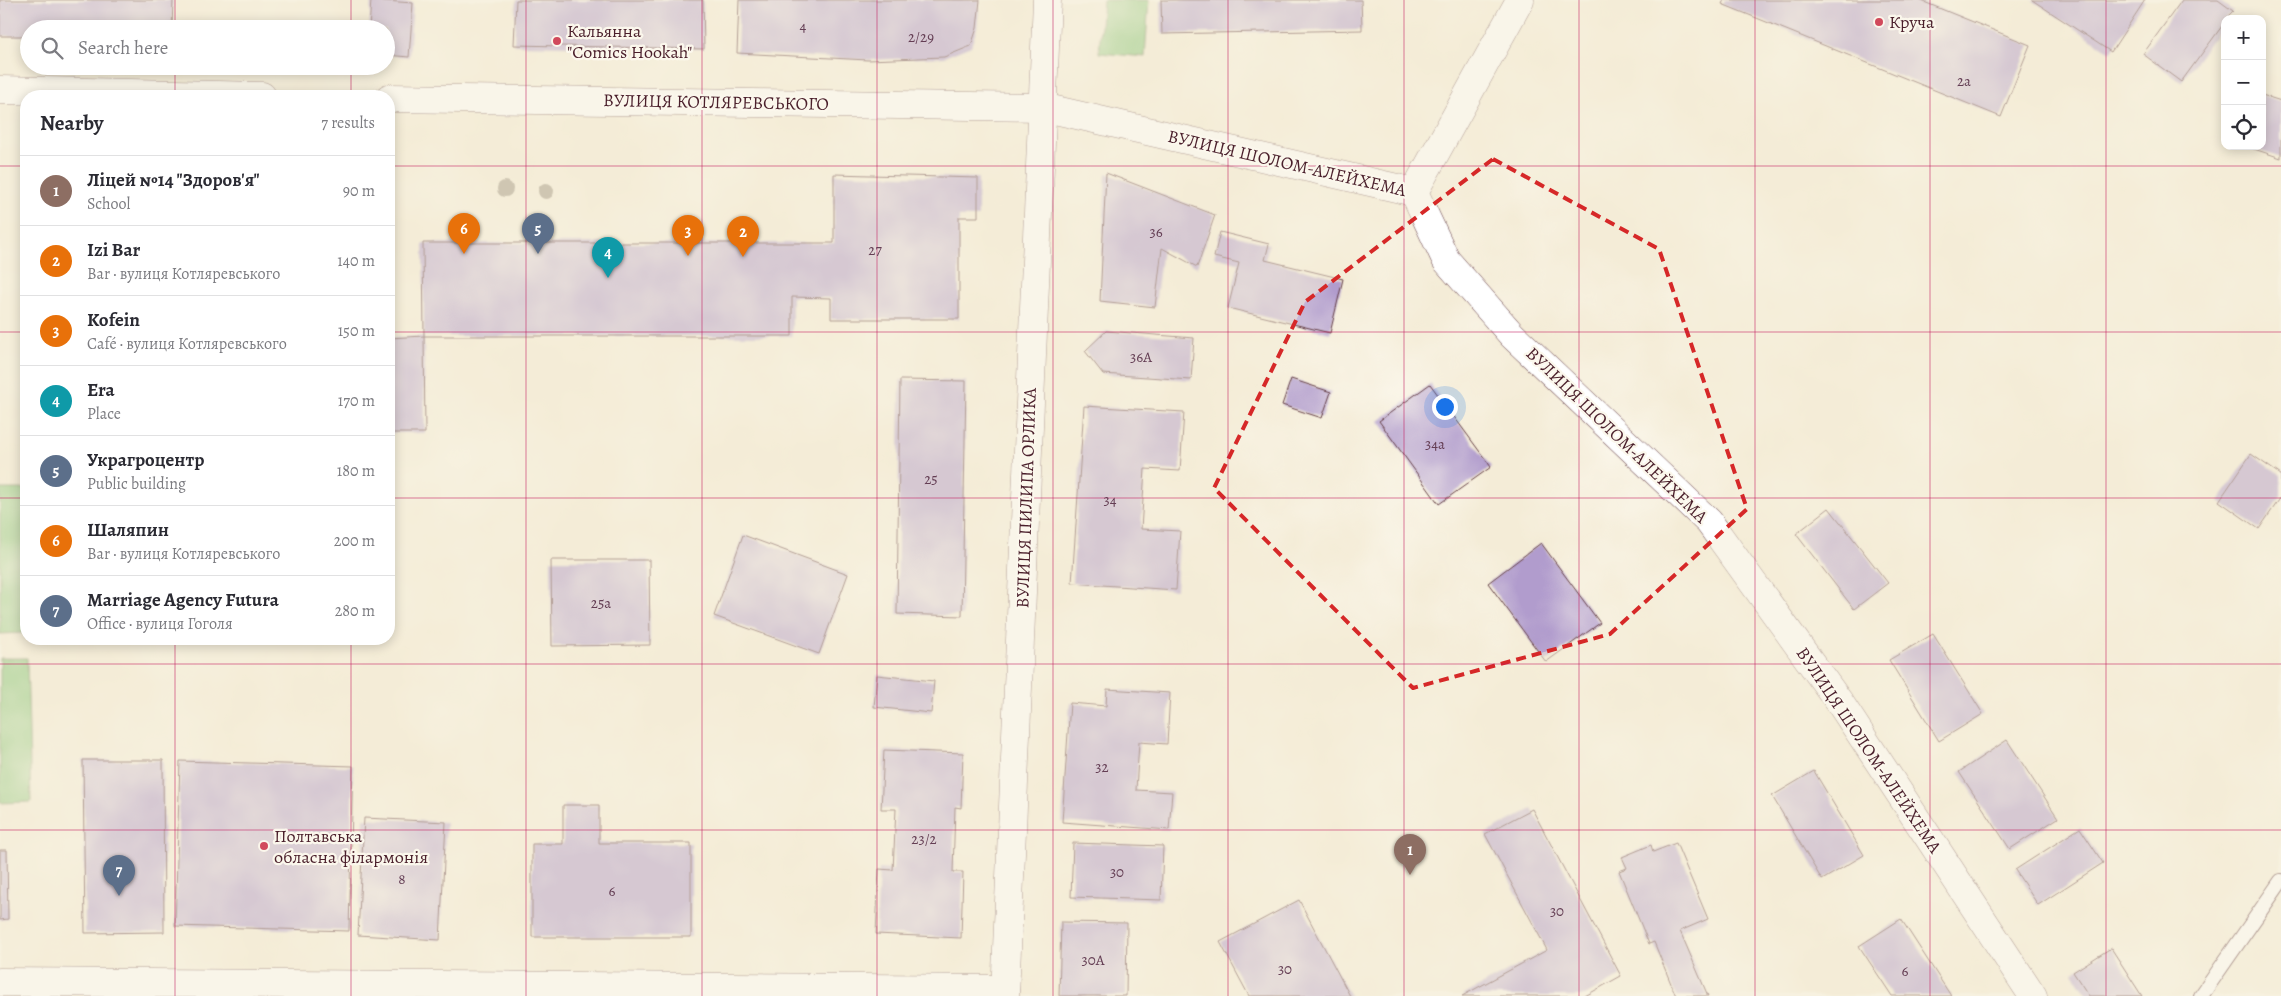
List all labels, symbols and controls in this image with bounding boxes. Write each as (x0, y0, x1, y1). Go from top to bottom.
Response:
place label: Круча (1889, 10, 1935, 34)
map controls (2221, 15, 2266, 150)
button: + (2221, 15, 2266, 60)
house number: 4 (800, 16, 807, 36)
marker: Круча (1873, 16, 1885, 28)
place label: Кальянна "Comics Hookah" (567, 19, 692, 64)
search box (20, 20, 395, 75)
house number: 2/29 (908, 27, 934, 47)
icon: search (38, 34, 66, 62)
text: Search here (78, 35, 168, 61)
marker: Кальянна "Comics Hookah" (551, 35, 563, 47)
button: − (2221, 60, 2266, 105)
house number: 2а (1957, 71, 1971, 91)
street label: ВУЛИЦЯ КОТЛЯРЕВСЬКОГО (603, 88, 829, 116)
button: locate (2221, 105, 2266, 150)
text: Nearby (40, 109, 103, 137)
text: 7 results (321, 112, 375, 134)
street label: ВУЛИЦЯ ШОЛОМ-АЛЕЙХЕМА (1165, 124, 1409, 202)
text: Ліцей №14 "Здоров'я" (87, 167, 260, 193)
text: 1 (53, 180, 59, 202)
text: 90 m (343, 180, 375, 202)
text: School (87, 193, 130, 215)
pin: 6 (448, 213, 480, 254)
pin: 5 (522, 213, 554, 254)
pin: 3 (672, 215, 704, 256)
pin: 2 (727, 216, 759, 257)
house number: 36 (1149, 222, 1163, 242)
text: Izi Bar (87, 237, 140, 263)
pin: 4 (592, 237, 624, 278)
house number: 27 (868, 240, 882, 260)
text: 2 (52, 250, 60, 272)
text: 140 m (337, 250, 375, 272)
text: Bar · вулиця Котляревського (87, 263, 280, 285)
text: Kofein (87, 307, 140, 333)
text: 3 (53, 320, 59, 342)
text: 150 m (338, 320, 375, 342)
text: Café · вулиця Котляревського (87, 333, 287, 355)
street label: ВУЛИЦЯ ШОЛОМ-АЛЕЙХЕМА (1521, 342, 1713, 529)
house number: 36А (1130, 347, 1152, 367)
text: Era (87, 377, 115, 403)
street label: ВУЛИЦЯ ПИЛИПА ОРЛИКА (1010, 387, 1042, 609)
text: 4 (52, 390, 60, 412)
text: 170 m (338, 390, 375, 412)
your location (1432, 394, 1458, 420)
text: Place (87, 403, 121, 425)
house number: 34а (1425, 434, 1445, 454)
text: Украгроцентр (87, 447, 204, 473)
text: 5 (53, 460, 59, 482)
text: 180 m (337, 460, 375, 482)
house number: 25 (924, 469, 938, 489)
text: Public building (87, 473, 186, 495)
house number: 34 (1103, 490, 1117, 510)
text: Шаляпин (87, 517, 169, 543)
text: 6 (52, 530, 60, 552)
text: 200 m (334, 530, 375, 552)
text: Bar · вулиця Котляревського (87, 543, 280, 565)
text: Marriage Agency Futura (87, 587, 279, 613)
house number: 25а (591, 593, 611, 613)
text: 7 (53, 600, 59, 622)
text: 280 m (335, 600, 375, 622)
text: Office · вулиця Гоголя (87, 613, 233, 635)
street label: ВУЛИЦЯ ШОЛОМ-АЛЕЙХЕМА (1791, 642, 1947, 858)
house number: 32 (1095, 757, 1109, 777)
place label: Полтавська обласна філармонія (274, 824, 428, 869)
house number: 23/2 (911, 829, 937, 849)
pin: 1 (1394, 834, 1426, 875)
marker: Полтавська обласна філармонія (258, 840, 270, 852)
pin: 7 (103, 855, 135, 896)
house number: 30 (1110, 862, 1124, 882)
house number: 8 (398, 869, 406, 889)
house number: 6 (609, 881, 616, 901)
house number: 30 (1550, 901, 1564, 921)
house number: 30А (1082, 950, 1105, 970)
house number: 30 (1278, 959, 1292, 979)
house number: 6 (1902, 961, 1909, 981)

